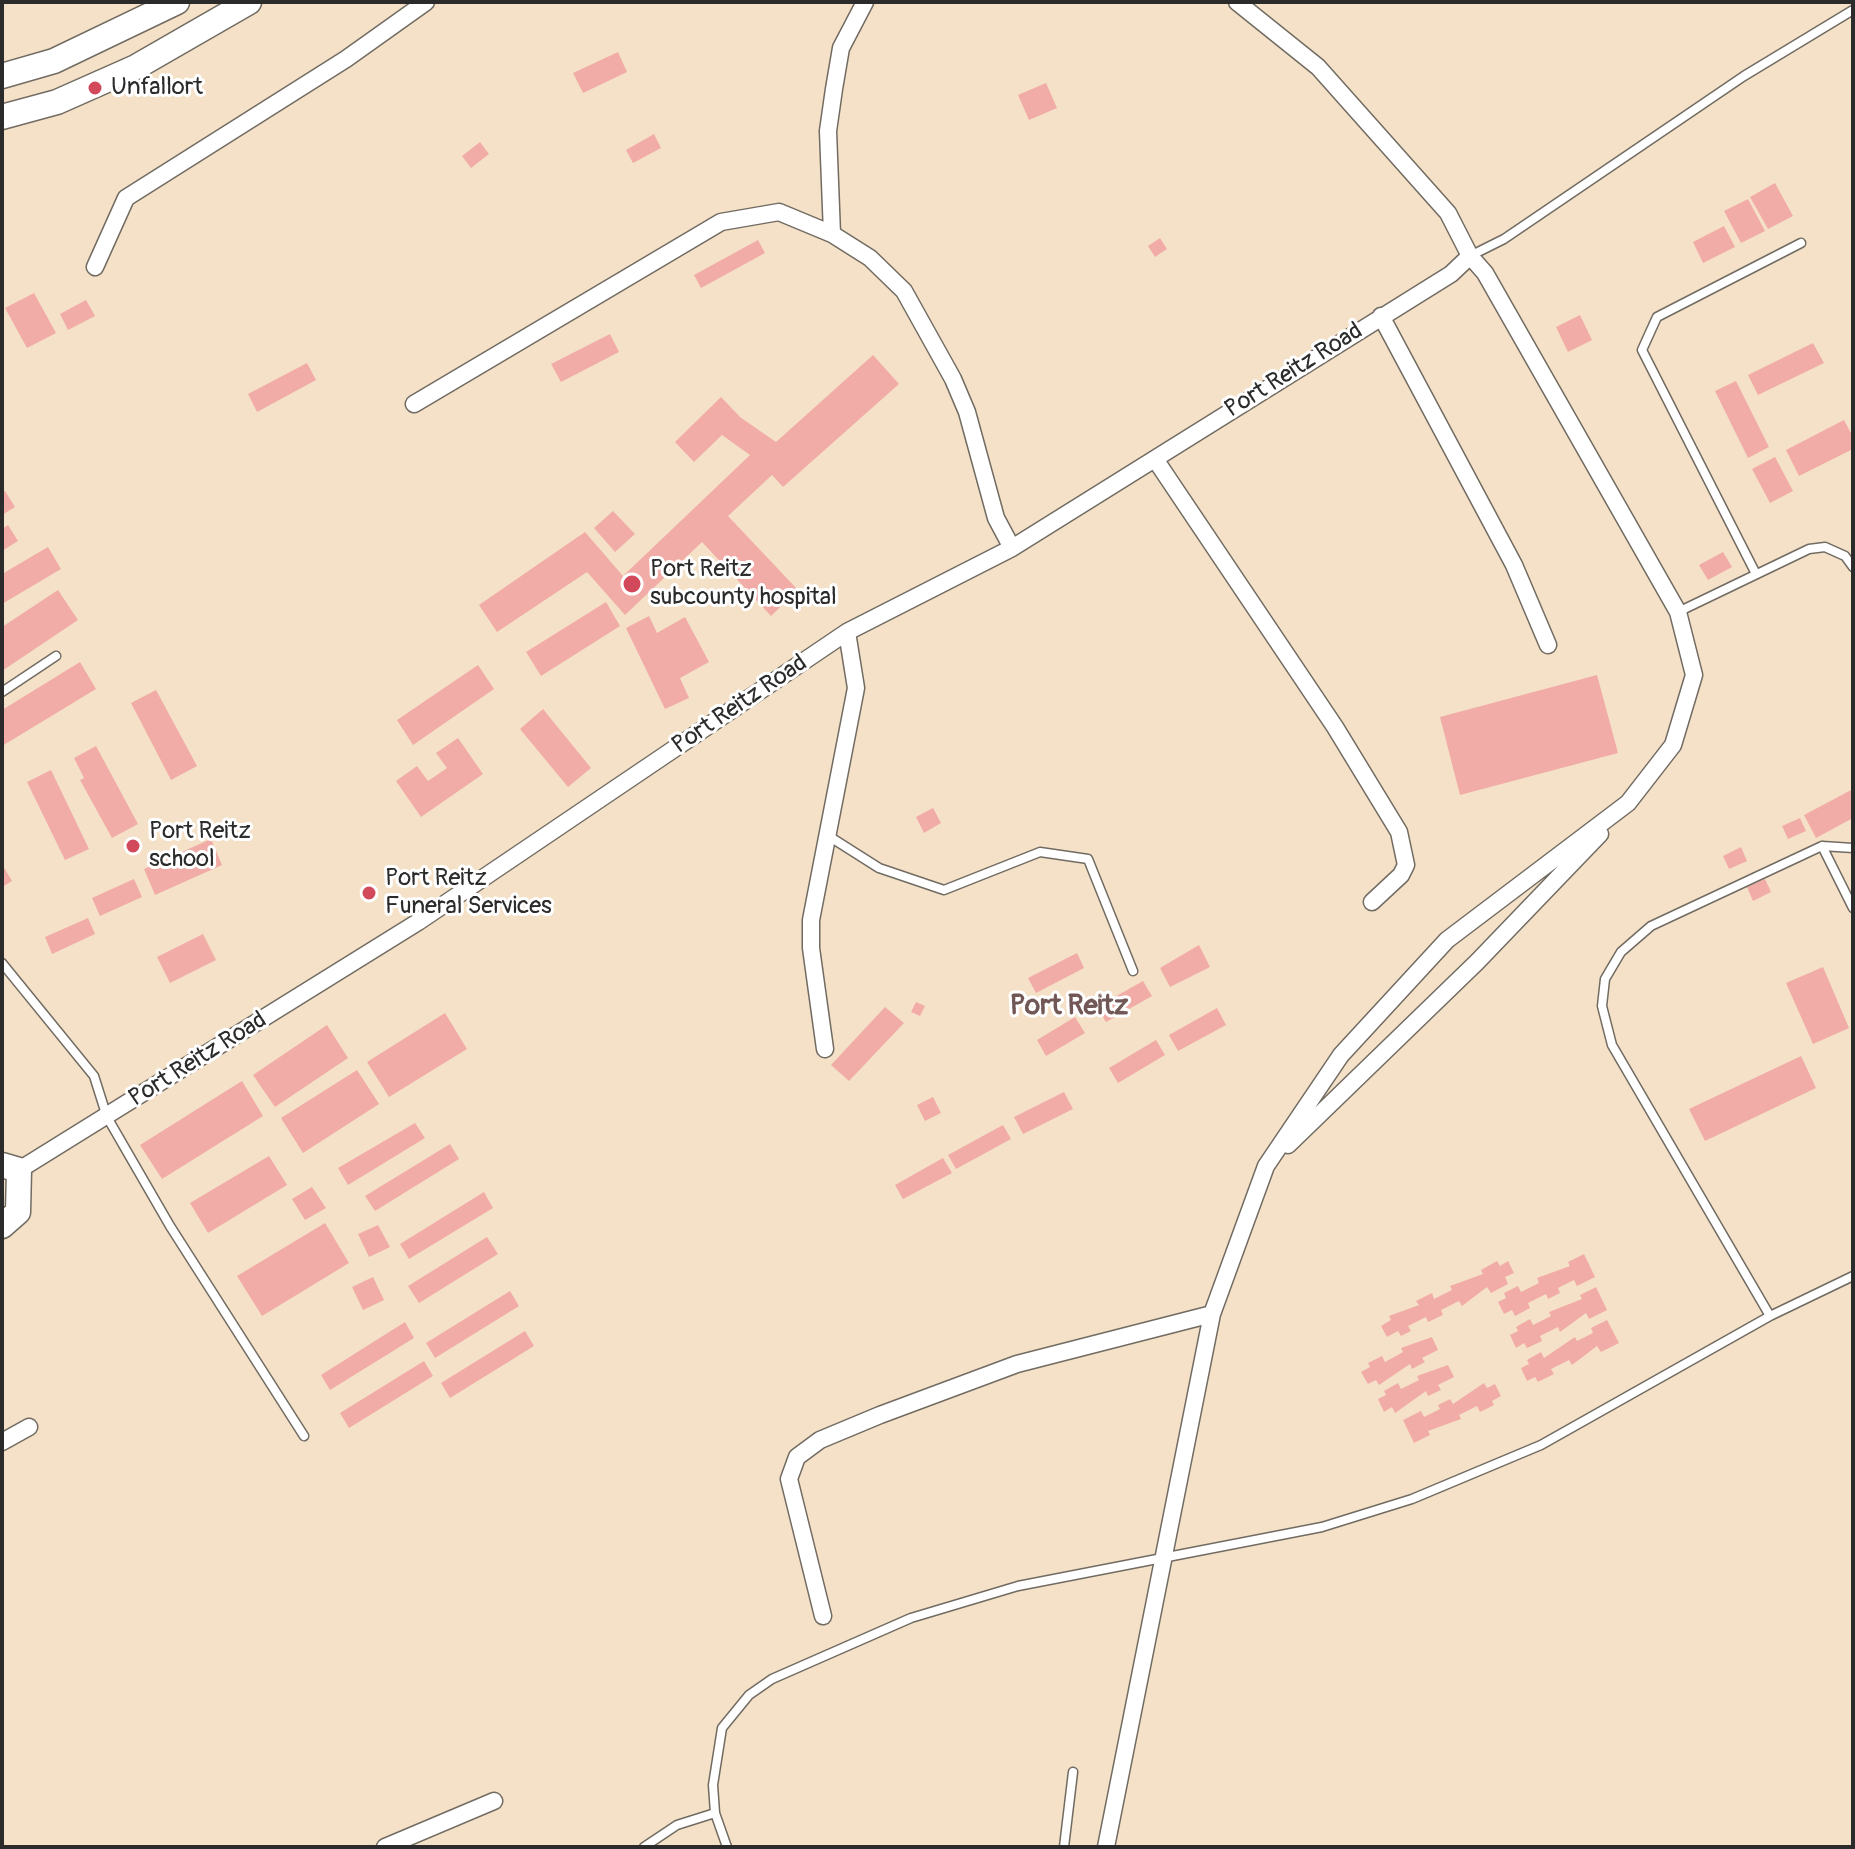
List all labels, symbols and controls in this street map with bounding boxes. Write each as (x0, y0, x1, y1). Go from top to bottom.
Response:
place label: Unfallort (111, 74, 203, 102)
marker: Unfallort (86, 79, 104, 97)
street label: Port Reitz Road (1220, 317, 1368, 425)
place label: Port Reitz subcounty hospital (650, 556, 837, 612)
marker: Port Reitz subcounty hospital (621, 573, 643, 595)
street label: Port Reitz Road (667, 649, 813, 761)
place label: Port Reitz school (149, 818, 251, 874)
marker: Port Reitz school (124, 837, 142, 855)
place label: Port Reitz Funeral Services (385, 865, 552, 921)
marker: Port Reitz Funeral Services (360, 884, 378, 902)
district label: Port Reitz (1010, 990, 1128, 1024)
street label: Port Reitz Road (124, 1006, 272, 1114)

